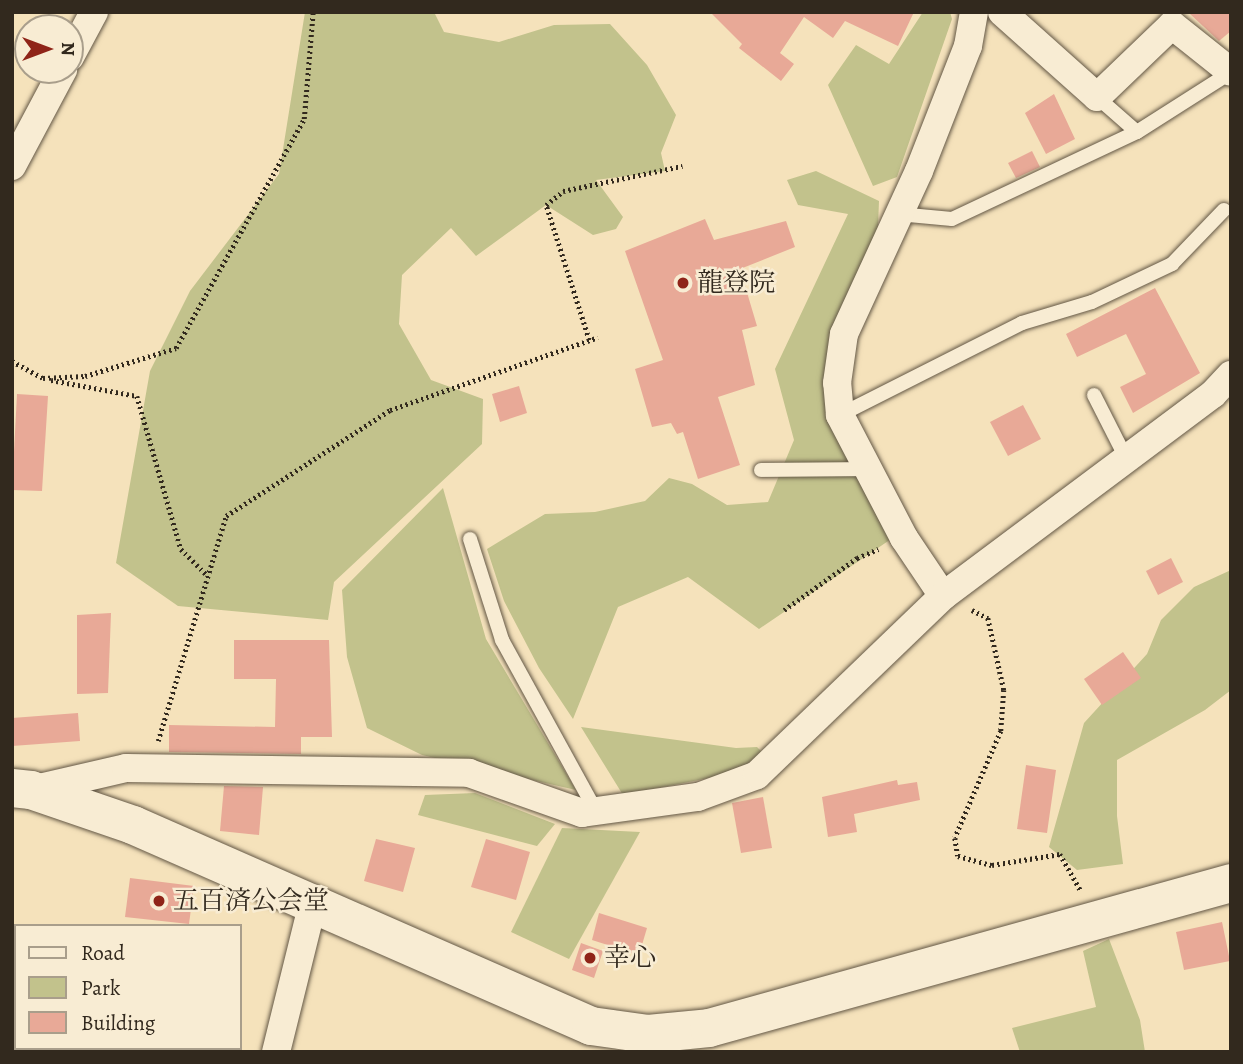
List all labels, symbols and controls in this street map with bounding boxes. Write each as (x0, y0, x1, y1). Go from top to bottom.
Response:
north arrow (14, 14, 84, 84)
text: N (55, 42, 81, 56)
place label: 龍登院 (697, 267, 775, 299)
marker: 龍登院 (675, 275, 691, 291)
place label: 五百済公会堂 (173, 885, 329, 917)
marker: 五百済公会堂 (151, 893, 167, 909)
legend (14, 924, 242, 1050)
text: Road (81, 939, 125, 967)
place label: 幸心 (604, 942, 656, 974)
marker: 幸心 (582, 950, 598, 966)
text: Park (81, 974, 120, 1002)
text: Building (81, 1009, 155, 1037)

